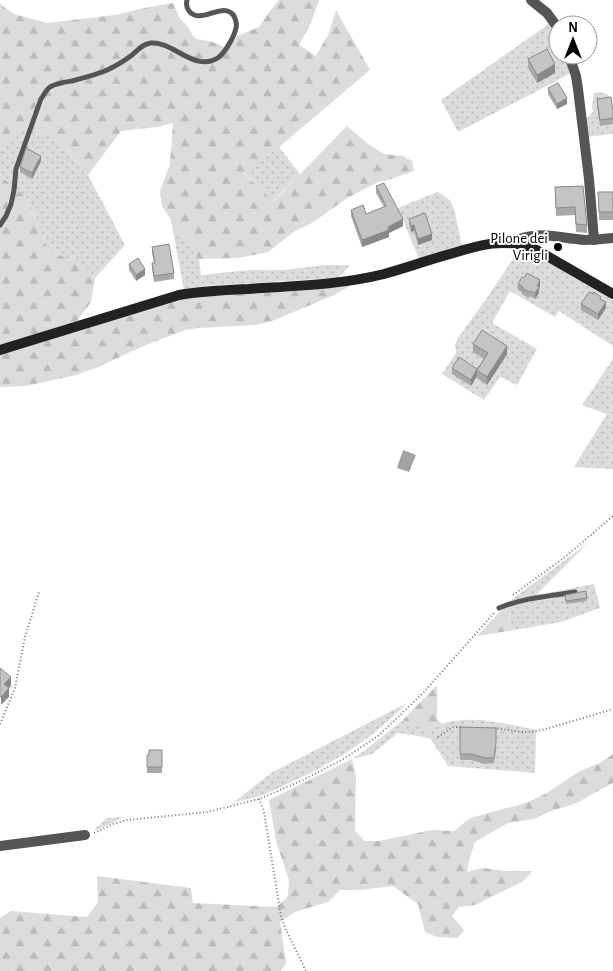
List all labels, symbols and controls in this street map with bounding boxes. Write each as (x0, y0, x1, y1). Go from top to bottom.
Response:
north arrow (548, 15, 598, 65)
text: N (568, 21, 578, 35)
place label: Pilone dei Virigli (490, 231, 548, 263)
marker: Pilone dei Virigli (552, 241, 564, 253)

